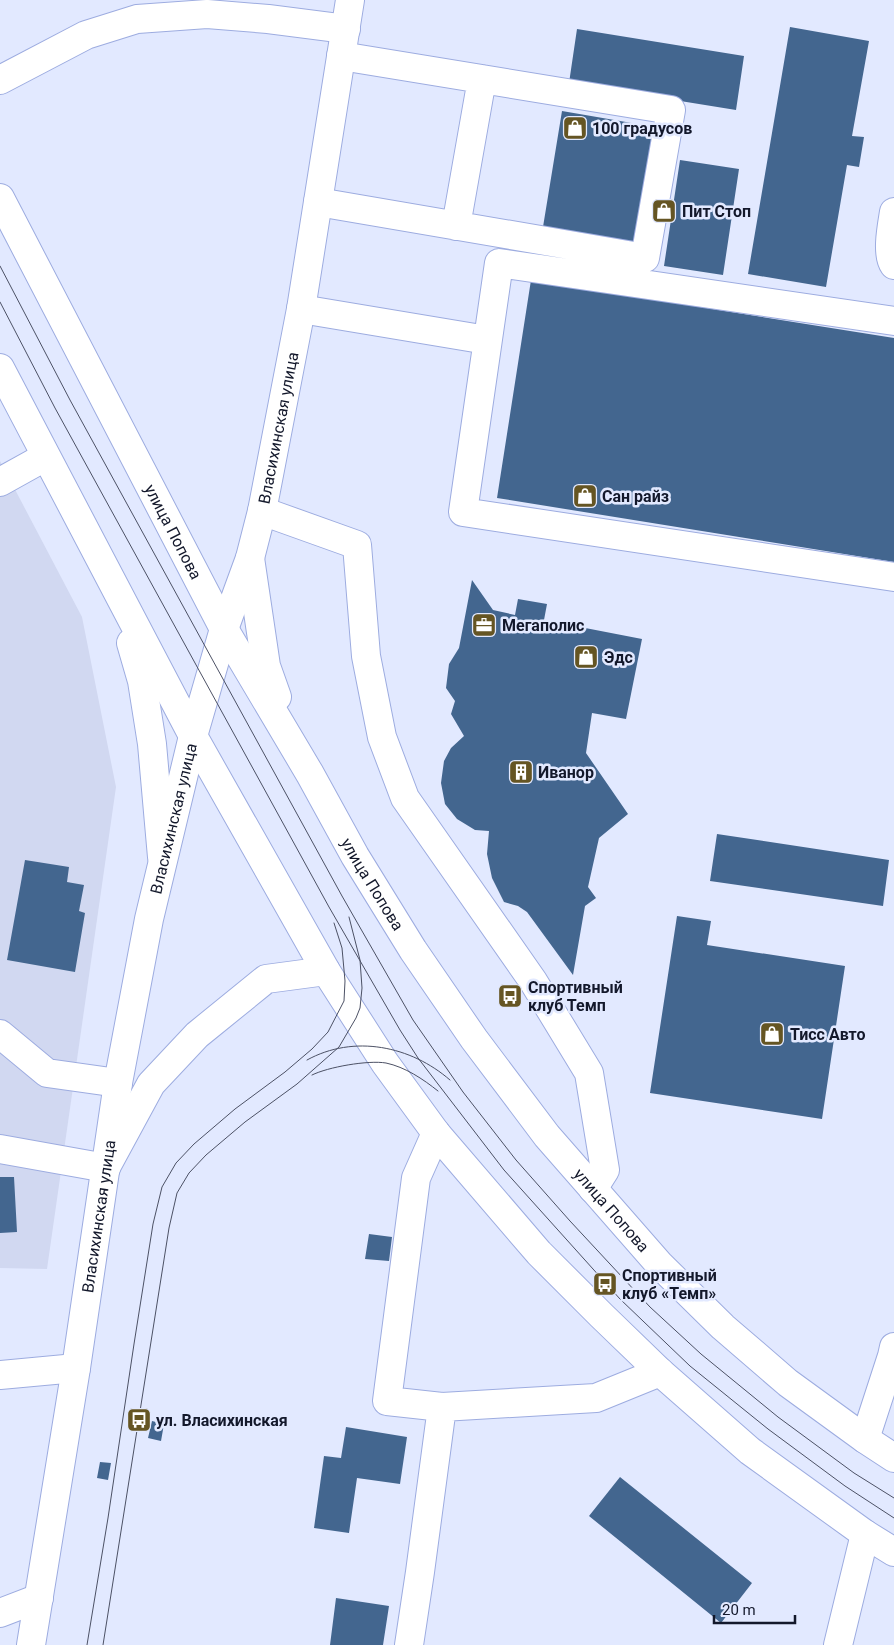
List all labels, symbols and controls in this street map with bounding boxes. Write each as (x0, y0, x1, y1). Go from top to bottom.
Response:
shop icon: 100 градусов (562, 115, 588, 141)
place label: 100 градусов (592, 119, 692, 138)
shop icon: Пит Стоп (651, 198, 677, 224)
place label: Пит Стоп (682, 202, 751, 221)
street label: Власихинская улица (255, 350, 302, 506)
street label: улица Попова (140, 481, 206, 583)
shop icon: Сан райз (572, 483, 598, 509)
place label: Сан райз (602, 487, 669, 506)
office icon: Мегаполис (471, 612, 497, 638)
place label: Мегаполис (502, 616, 584, 635)
shop icon: Эдс (573, 644, 599, 670)
place label: Эдс (604, 648, 633, 667)
street label: Власихинская улица (146, 741, 201, 896)
building icon: Иванор (508, 759, 534, 785)
place label: Иванор (538, 763, 594, 782)
street label: улица Попова (337, 835, 408, 934)
place label: Спортивный клуб Темп (528, 978, 623, 1015)
bus stop icon: Спортивный клуб Темп (497, 983, 523, 1009)
shop icon: Тисс Авто (759, 1021, 785, 1047)
place label: Тисс Авто (790, 1025, 866, 1044)
street label: Власихинская улица (78, 1139, 120, 1294)
street label: улица Попова (570, 1165, 653, 1256)
place label: Спортивный клуб «Темп» (622, 1266, 717, 1303)
bus stop icon: Спортивный клуб «Темп» (592, 1271, 618, 1297)
bus stop icon: ул. Власихинская (126, 1407, 152, 1433)
place label: ул. Власихинская (156, 1411, 288, 1430)
scale bar (714, 1592, 795, 1624)
text: 20 m (722, 1601, 756, 1619)

